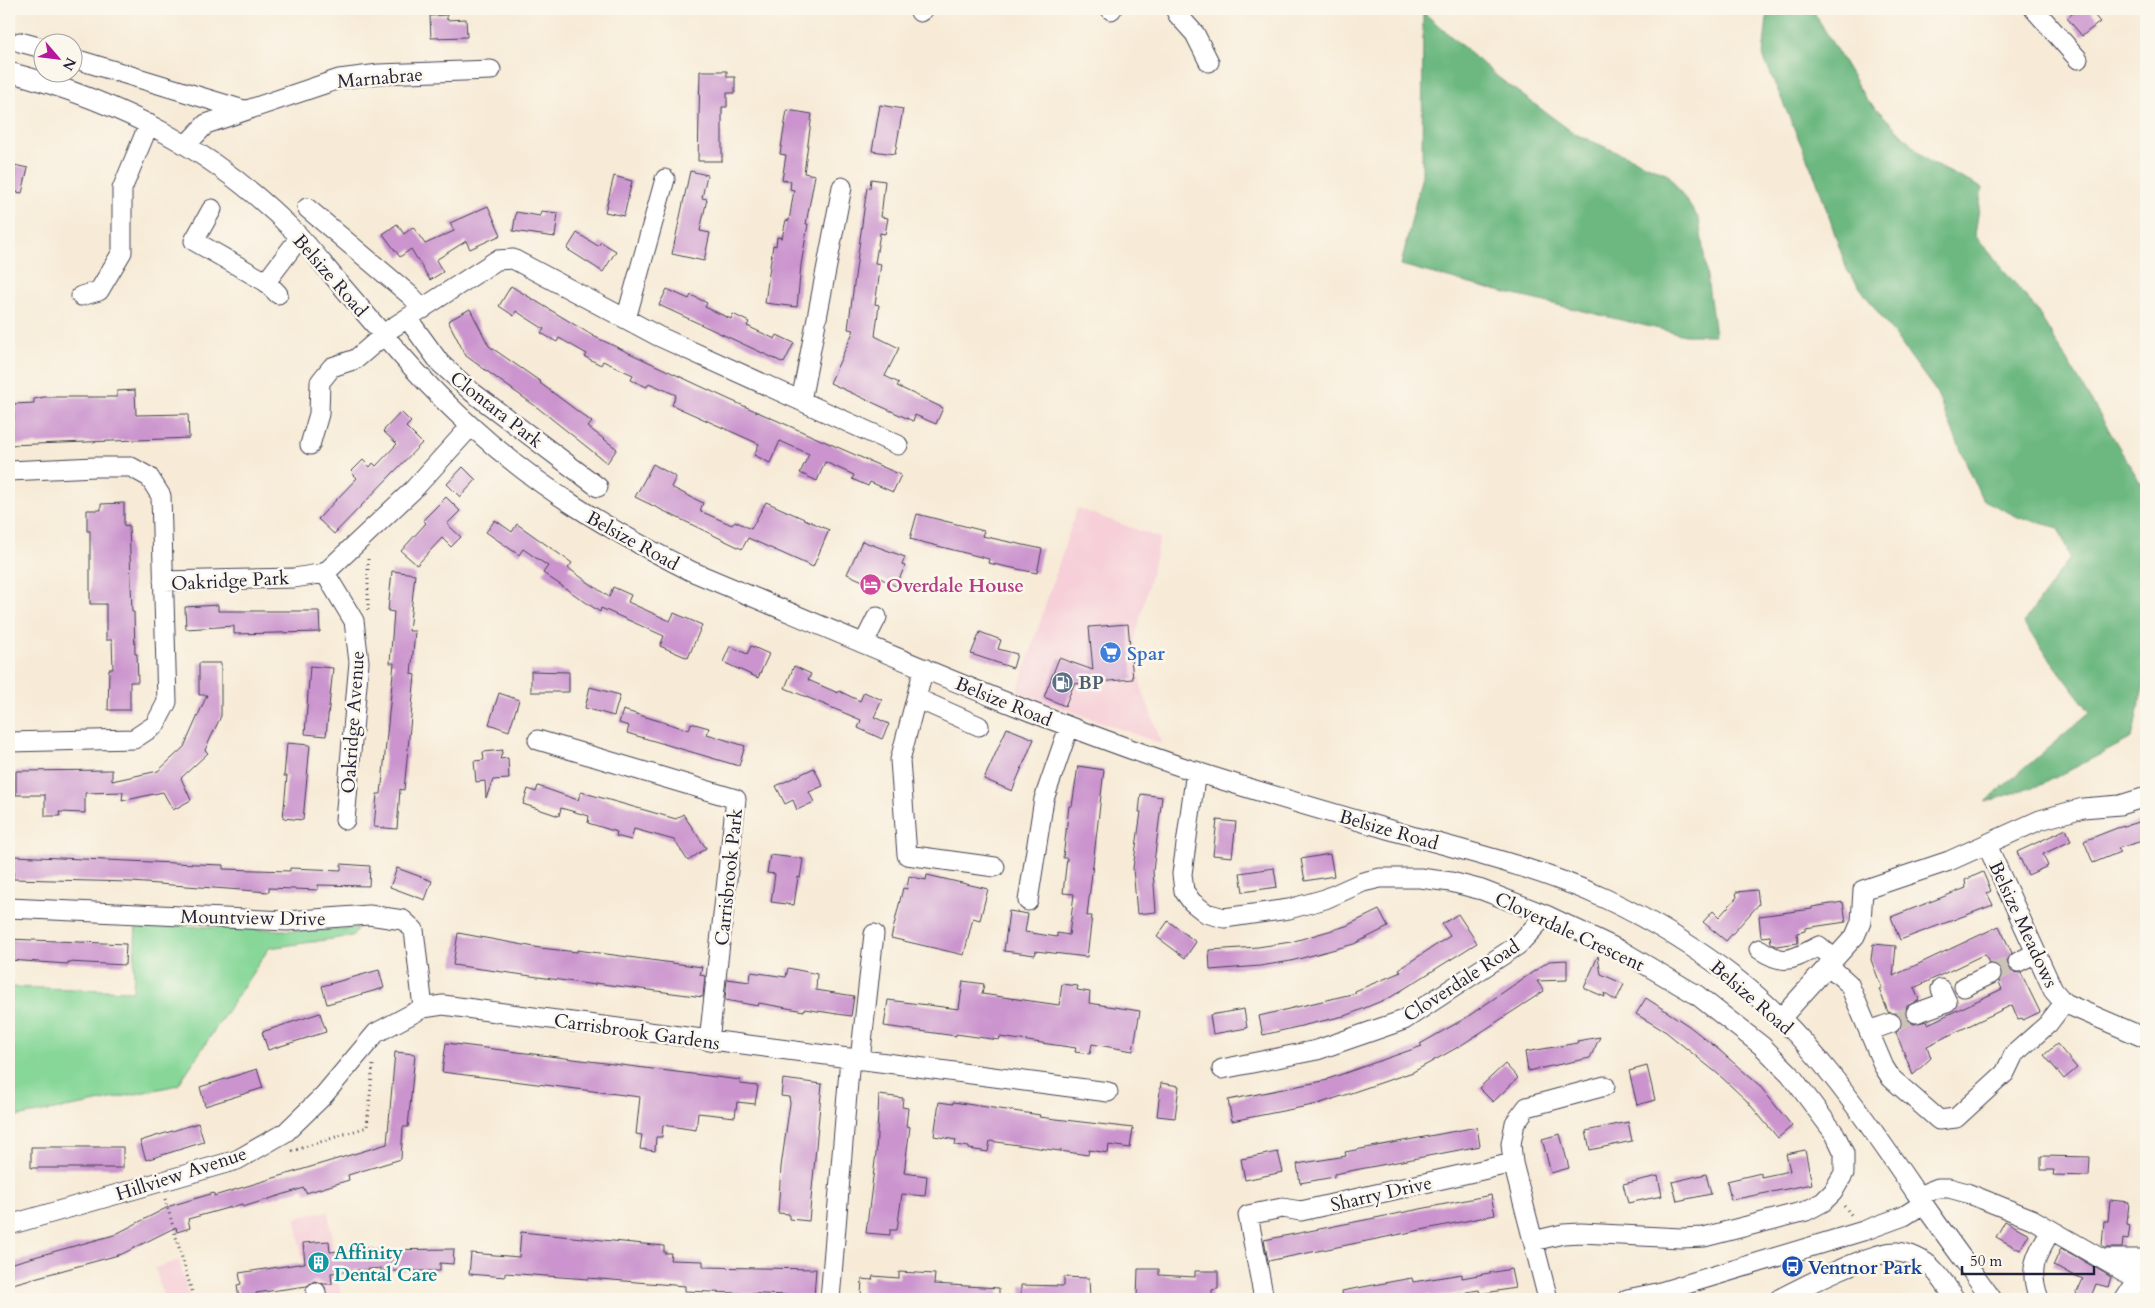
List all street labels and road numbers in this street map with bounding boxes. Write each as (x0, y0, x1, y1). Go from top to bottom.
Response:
street label: Marnabrae (336, 61, 424, 95)
street label: Belsize Road (287, 229, 374, 323)
street label: Clontara Park (444, 365, 549, 455)
street label: Belsize Road (582, 505, 683, 577)
street label: Oakridge Park (170, 565, 291, 597)
street label: Oakridge Avenue (335, 650, 371, 794)
street label: Belsize Road (951, 671, 1056, 733)
street label: Belsize Road (1336, 803, 1441, 857)
street label: Carrisbrook Park (709, 806, 749, 947)
street label: Belsize Meadows (1982, 857, 2064, 992)
street label: Cloverdale Crescent (1491, 886, 1649, 978)
street label: Mountview Drive (180, 904, 326, 932)
street label: Cloverdale Road (1399, 934, 1525, 1028)
street label: Belsize Road (1704, 954, 1798, 1041)
street label: Carrisbrook Gardens (552, 1007, 722, 1057)
street label: Hillview Avenue (112, 1141, 250, 1207)
street label: Sharry Drive (1328, 1170, 1434, 1218)

